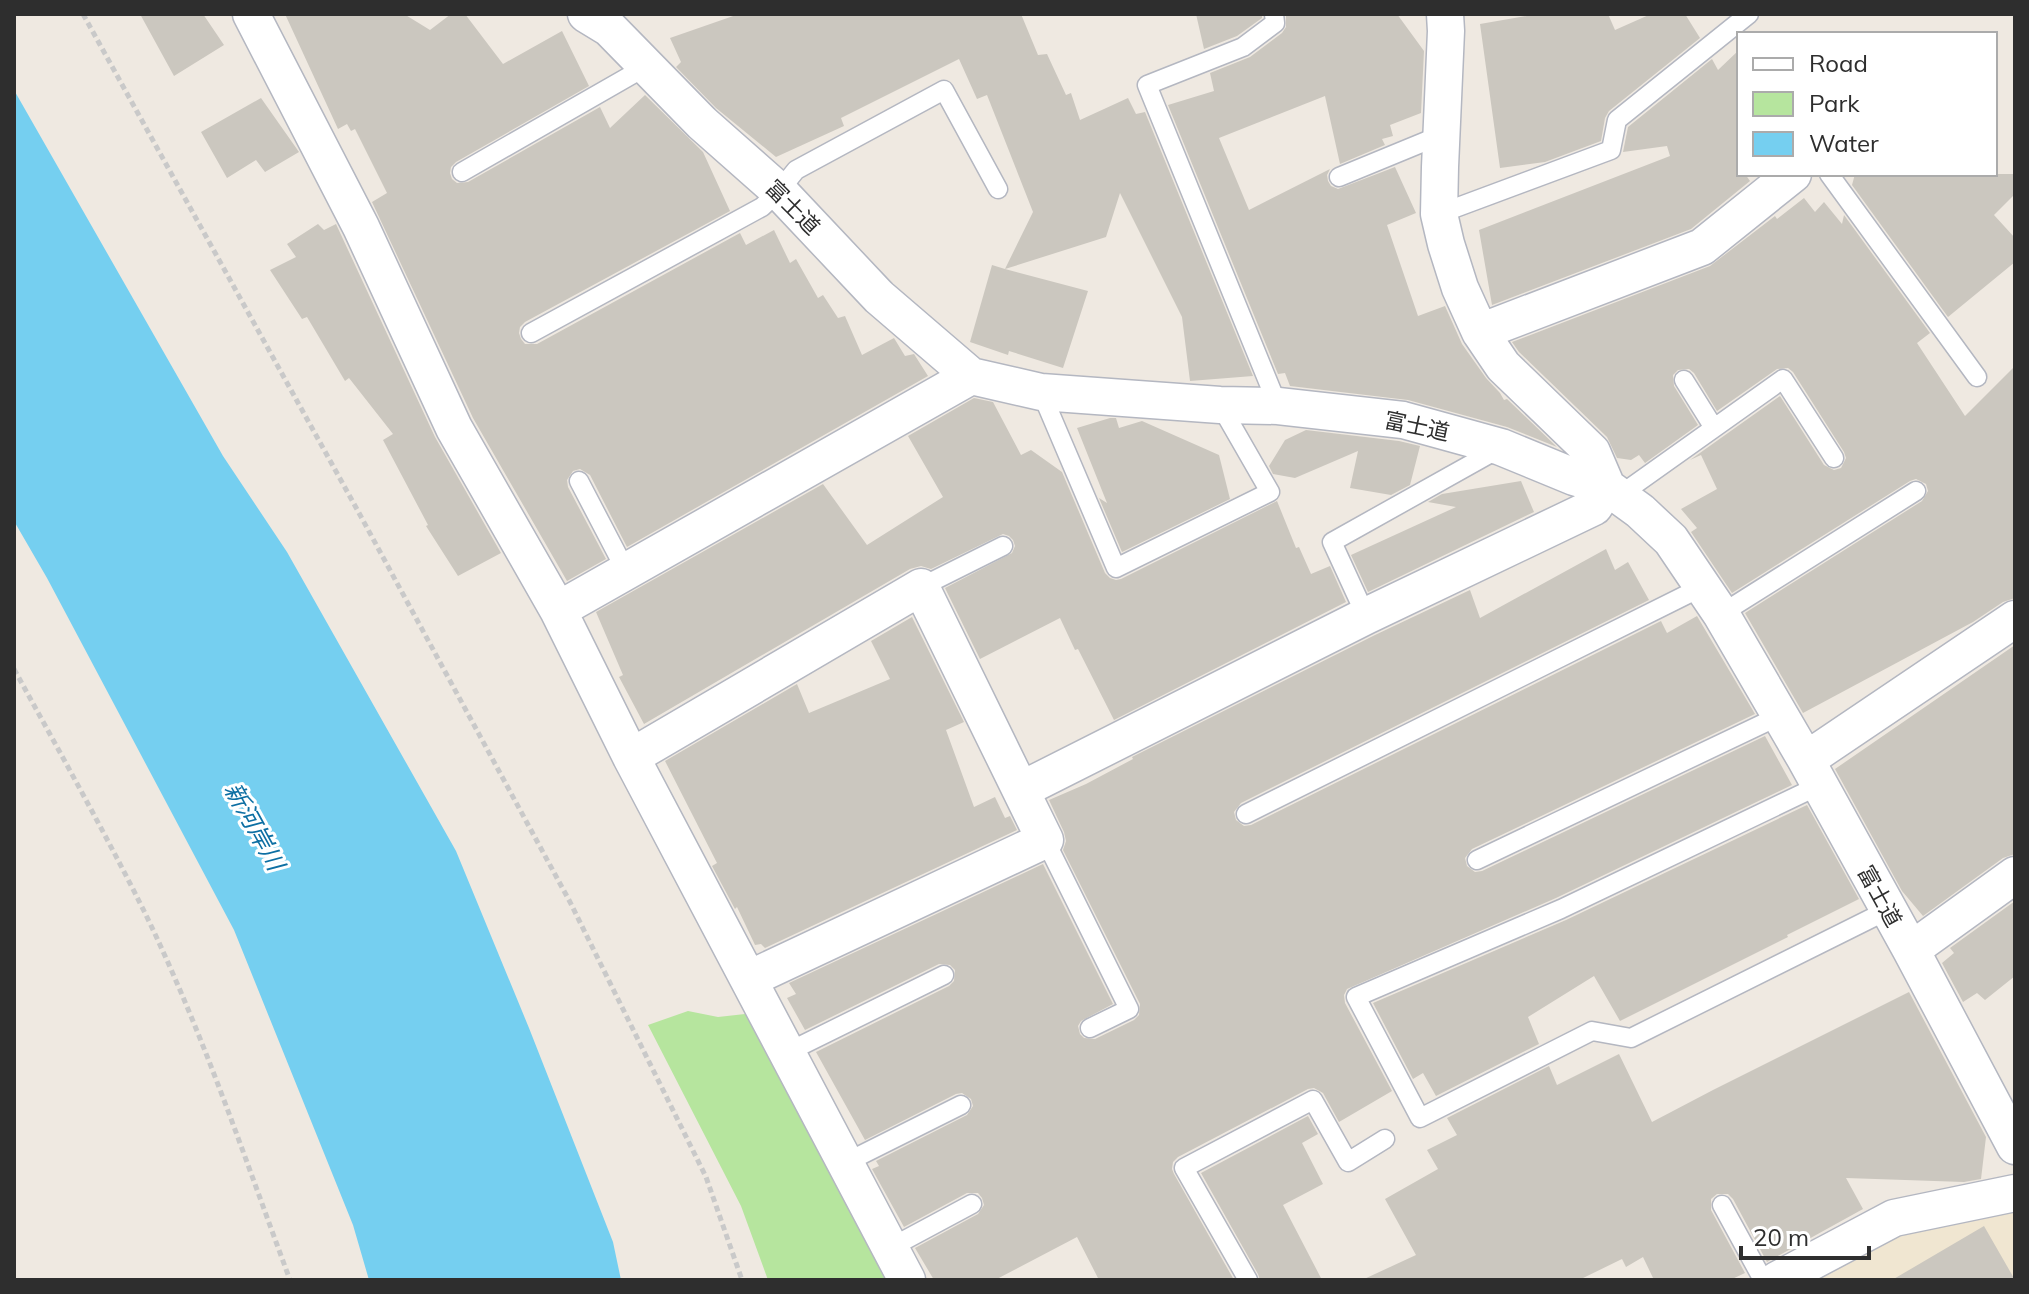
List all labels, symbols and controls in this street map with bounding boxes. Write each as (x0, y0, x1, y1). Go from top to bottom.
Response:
legend (1737, 32, 1997, 176)
text: Road (1809, 48, 1868, 78)
text: Park (1809, 88, 1860, 118)
text: Water (1809, 128, 1879, 158)
street label: 富士道 (760, 174, 826, 240)
street label: 富士道 (1382, 405, 1452, 447)
water label: 新河岸川 (219, 777, 293, 878)
street label: 富士道 (1852, 860, 1908, 932)
scale bar (1741, 1210, 1869, 1260)
text: 20 m (1753, 1222, 1809, 1252)

